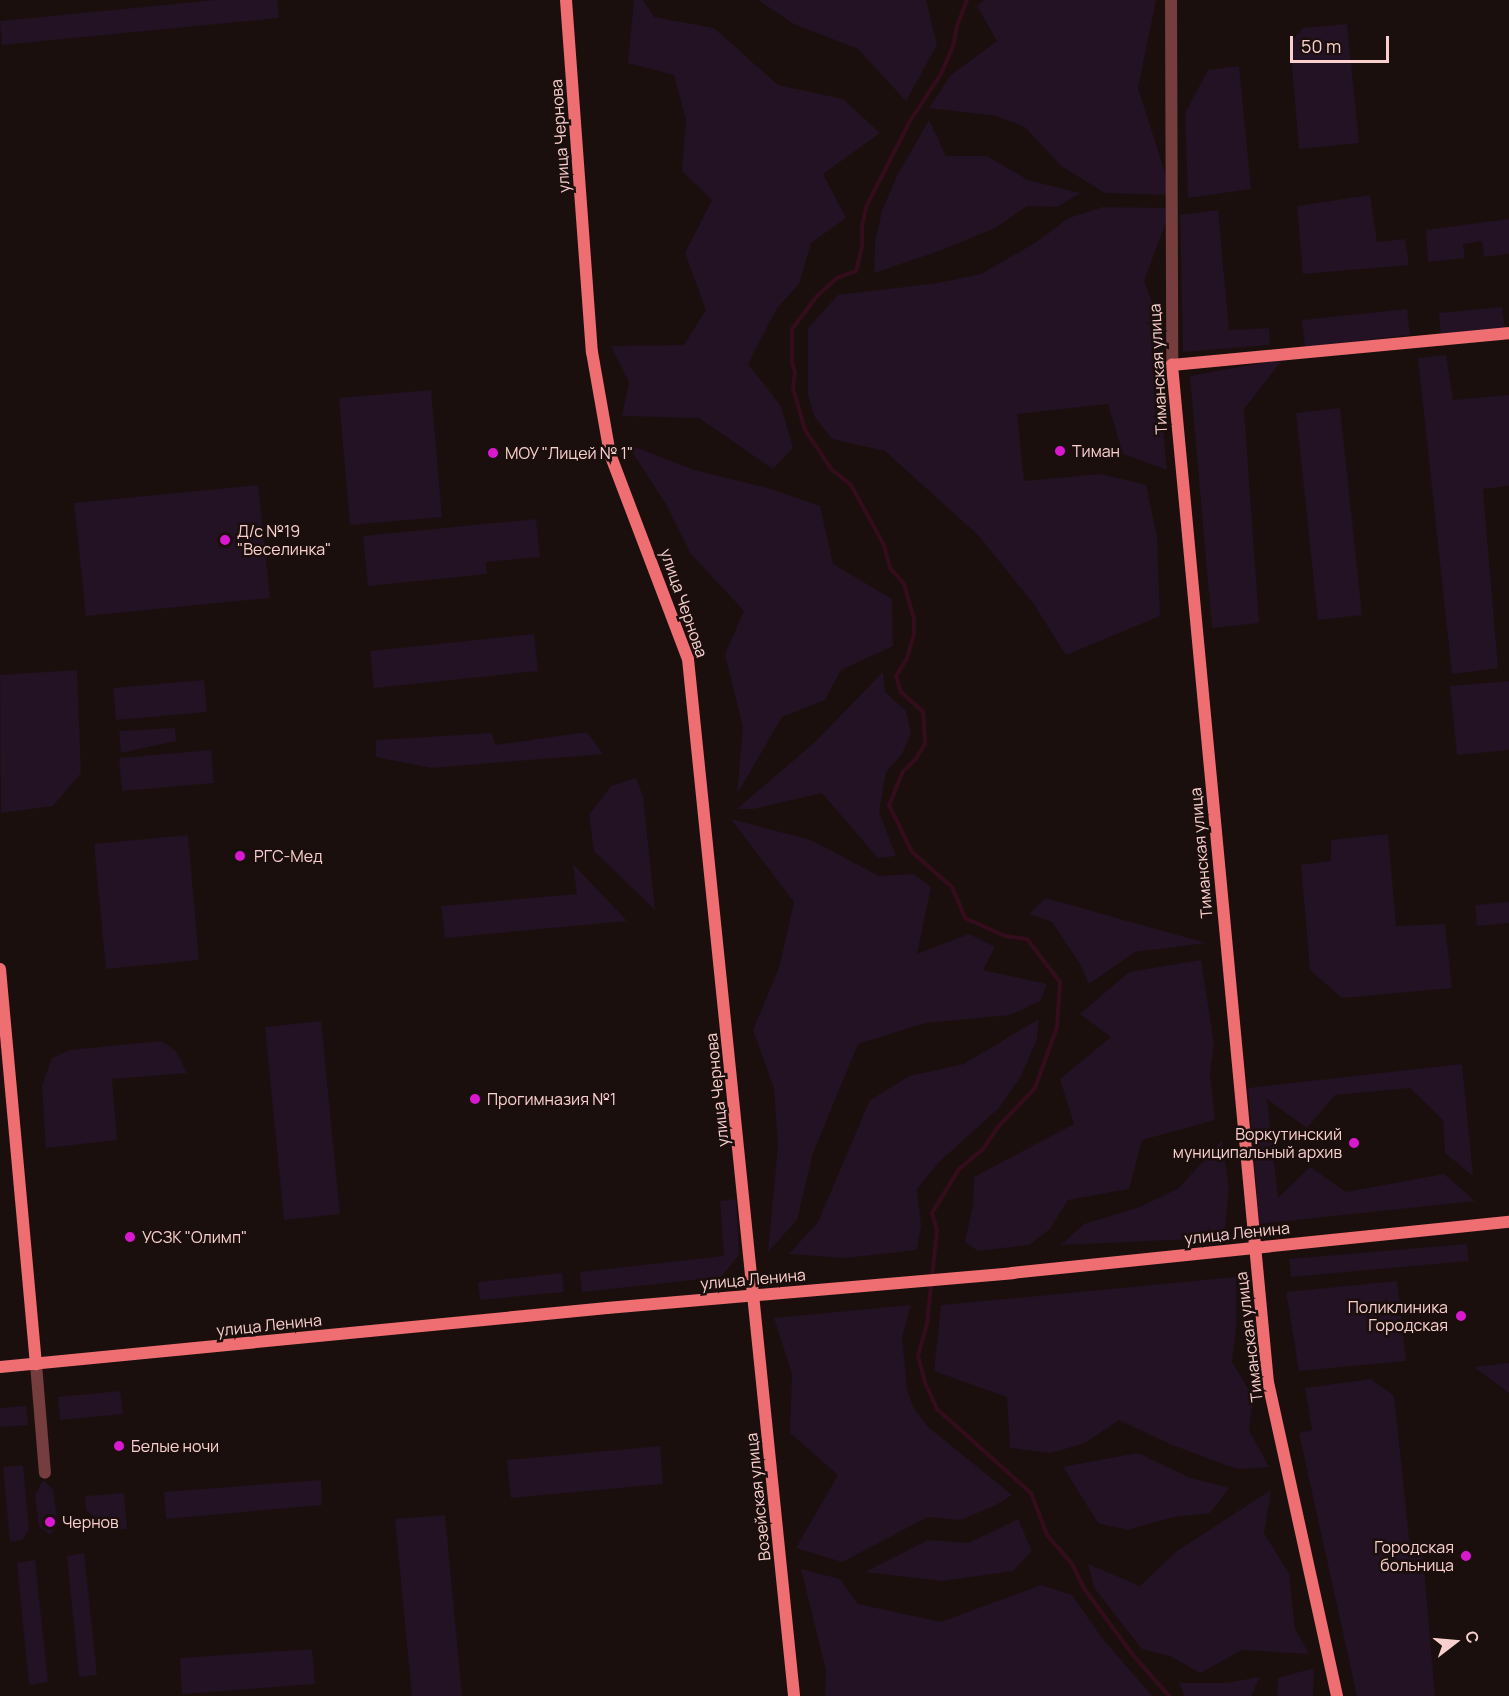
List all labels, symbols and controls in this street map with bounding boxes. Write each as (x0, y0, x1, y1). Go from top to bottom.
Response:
scale bar (1293, 24, 1392, 62)
text: 50 m (1301, 34, 1341, 58)
street label: улица Чернова (546, 78, 574, 194)
street label: Тиманская улица (1145, 303, 1171, 435)
place label: Тиман (1072, 441, 1120, 461)
place label: МОУ "Лицей № 1" (505, 443, 634, 463)
marker: Тиман (1053, 444, 1067, 458)
marker: МОУ "Лицей № 1" (486, 446, 500, 460)
place label: Д/с №19 "Веселинка" (237, 521, 331, 559)
marker: Д/с №19 "Веселинка" (218, 533, 232, 547)
street label: улица Чернова (656, 546, 712, 660)
street label: Тиманская улица (1186, 787, 1216, 919)
place label: РГС-Мед (254, 846, 323, 866)
marker: РГС-Мед (231, 847, 249, 865)
street label: улица Чернова (701, 1032, 733, 1148)
place label: Прогимназия №1 (487, 1089, 616, 1109)
marker: Прогимназия №1 (468, 1092, 482, 1106)
place label: Воркутинский муниципальный архив (1173, 1124, 1342, 1162)
marker: Воркутинский муниципальный архив (1347, 1136, 1361, 1150)
street label: улица Ленина (1183, 1218, 1291, 1248)
place label: УСЗК "Олимп" (142, 1227, 248, 1247)
marker: УСЗК "Олимп" (123, 1230, 137, 1244)
street label: улица Ленина (699, 1265, 807, 1293)
street label: Тиманская улица (1231, 1271, 1267, 1403)
place label: Поликлиника Городская (1348, 1297, 1448, 1335)
marker: Поликлиника Городская (1452, 1307, 1470, 1325)
street label: улица Ленина (215, 1310, 323, 1340)
street label: Возейская улица (742, 1432, 774, 1562)
place label: Белые ночи (131, 1436, 219, 1456)
marker: Белые ночи (112, 1439, 126, 1453)
place label: Чернов (62, 1512, 119, 1532)
marker: Чернов (43, 1515, 57, 1529)
place label: Городская больница (1374, 1537, 1454, 1575)
marker: Городская больница (1459, 1549, 1473, 1563)
north arrow (1425, 1612, 1485, 1672)
text: С (1460, 1628, 1485, 1646)

